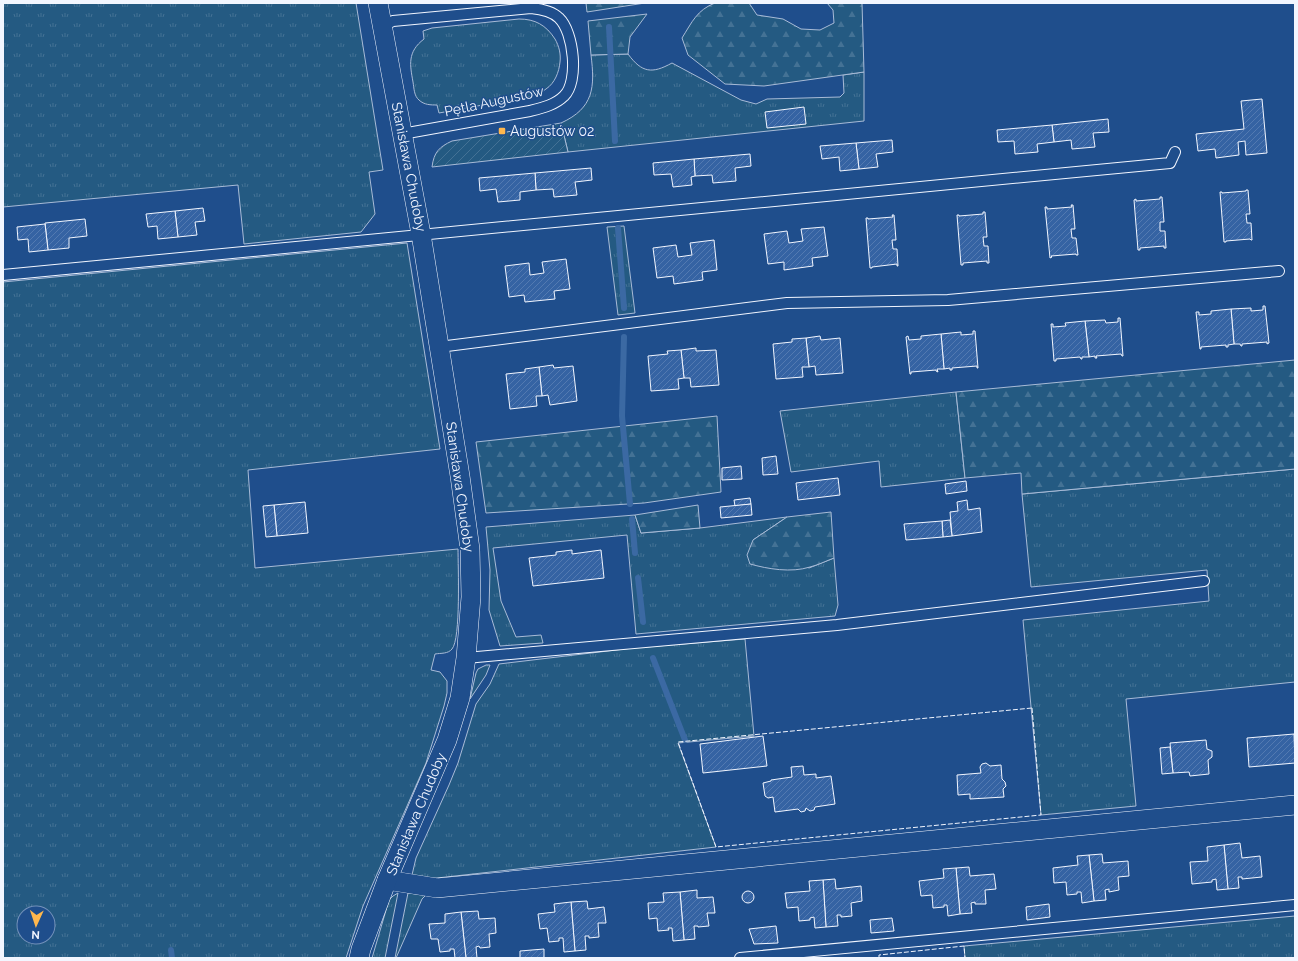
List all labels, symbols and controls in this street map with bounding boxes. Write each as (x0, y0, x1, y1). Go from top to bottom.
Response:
street label: Pętla Augustów (443, 83, 546, 119)
street label: Stanisława Chudoby (389, 101, 429, 234)
place label: Augustów 02 (510, 123, 594, 139)
marker: Augustów 02 (497, 126, 507, 136)
street label: Stanisława Chudoby (443, 421, 477, 554)
street label: Stanisława Chudoby (383, 750, 449, 878)
north arrow (16, 905, 56, 945)
text: N (31, 928, 40, 941)

